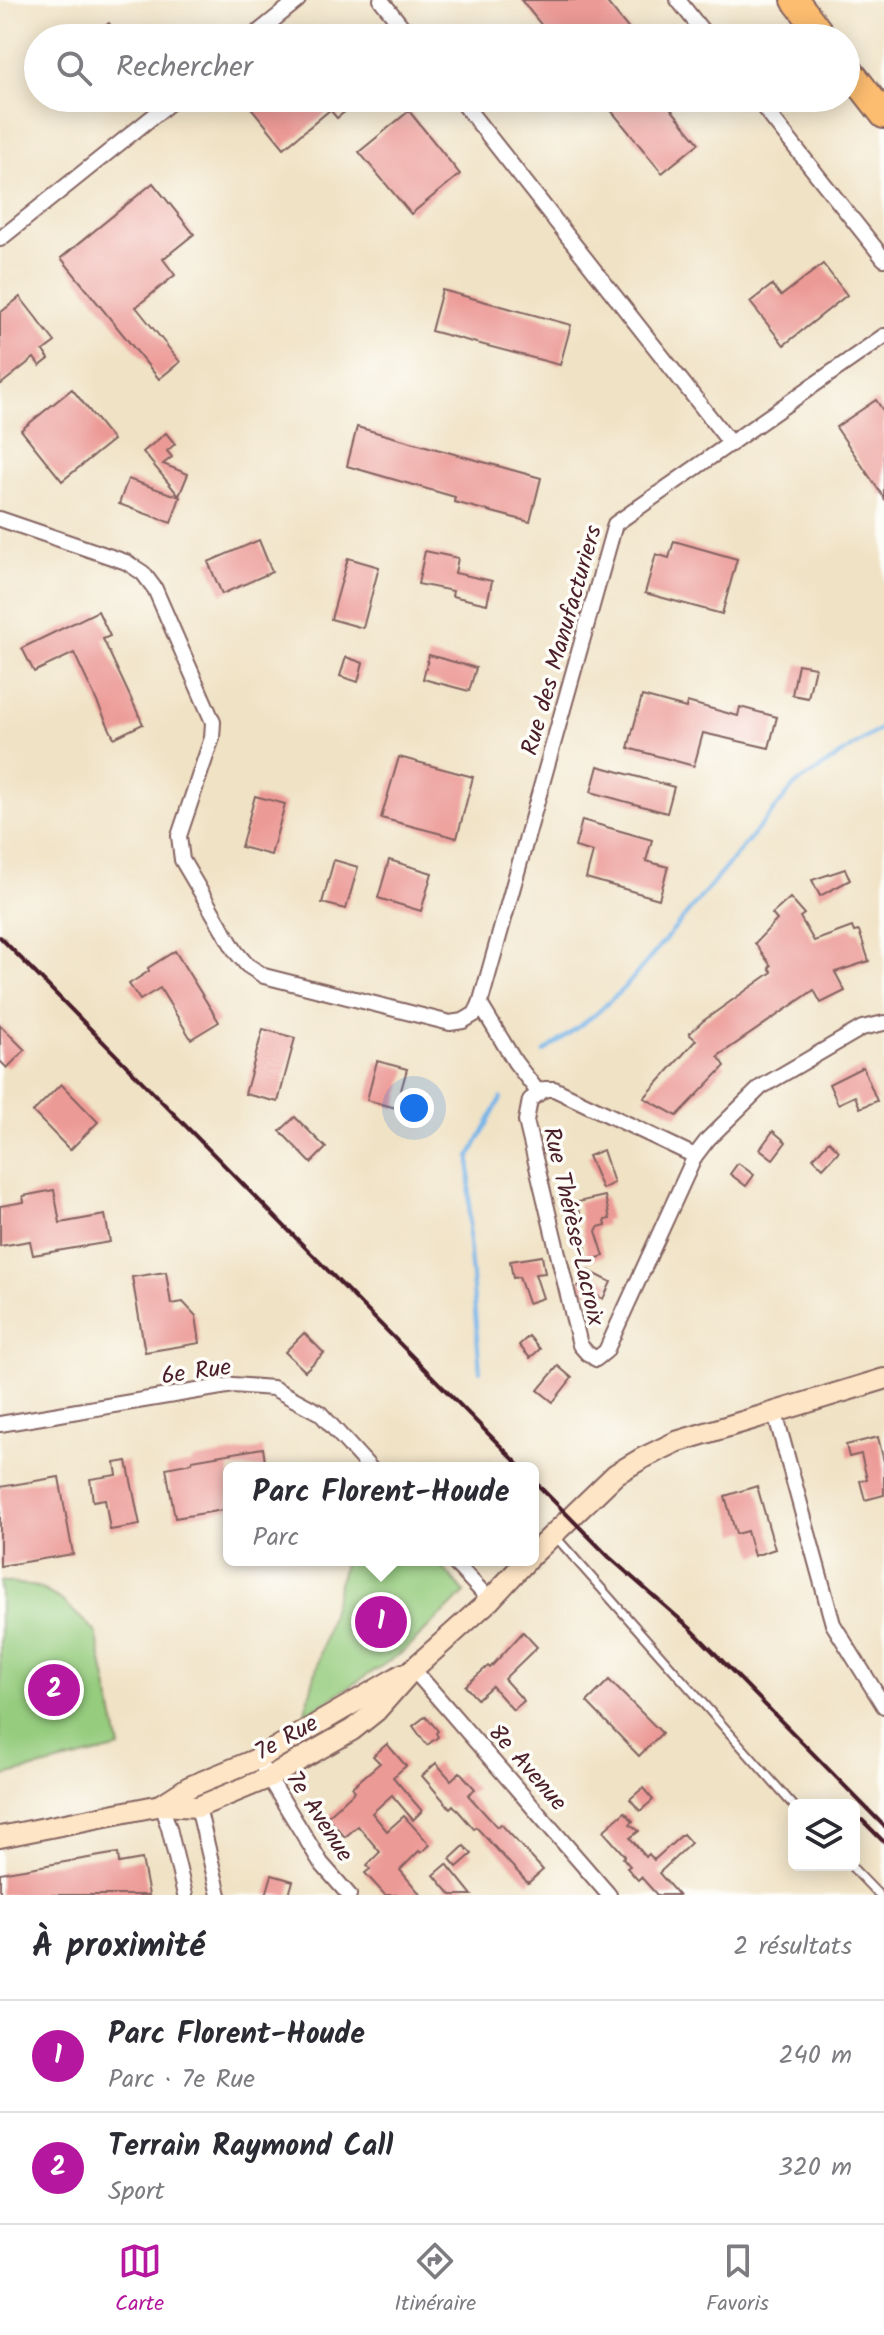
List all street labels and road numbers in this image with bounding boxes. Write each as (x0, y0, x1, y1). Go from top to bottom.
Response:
street label: Rue des Manufacturiers (511, 521, 614, 760)
street label: Rue Thérèse-Lacroix (531, 1123, 614, 1330)
street label: 6e Rue (159, 1348, 234, 1397)
street label: 7e Rue (248, 1705, 326, 1772)
street label: 8e Avenue (478, 1715, 576, 1821)
street label: 7e Avenue (275, 1763, 363, 1870)

